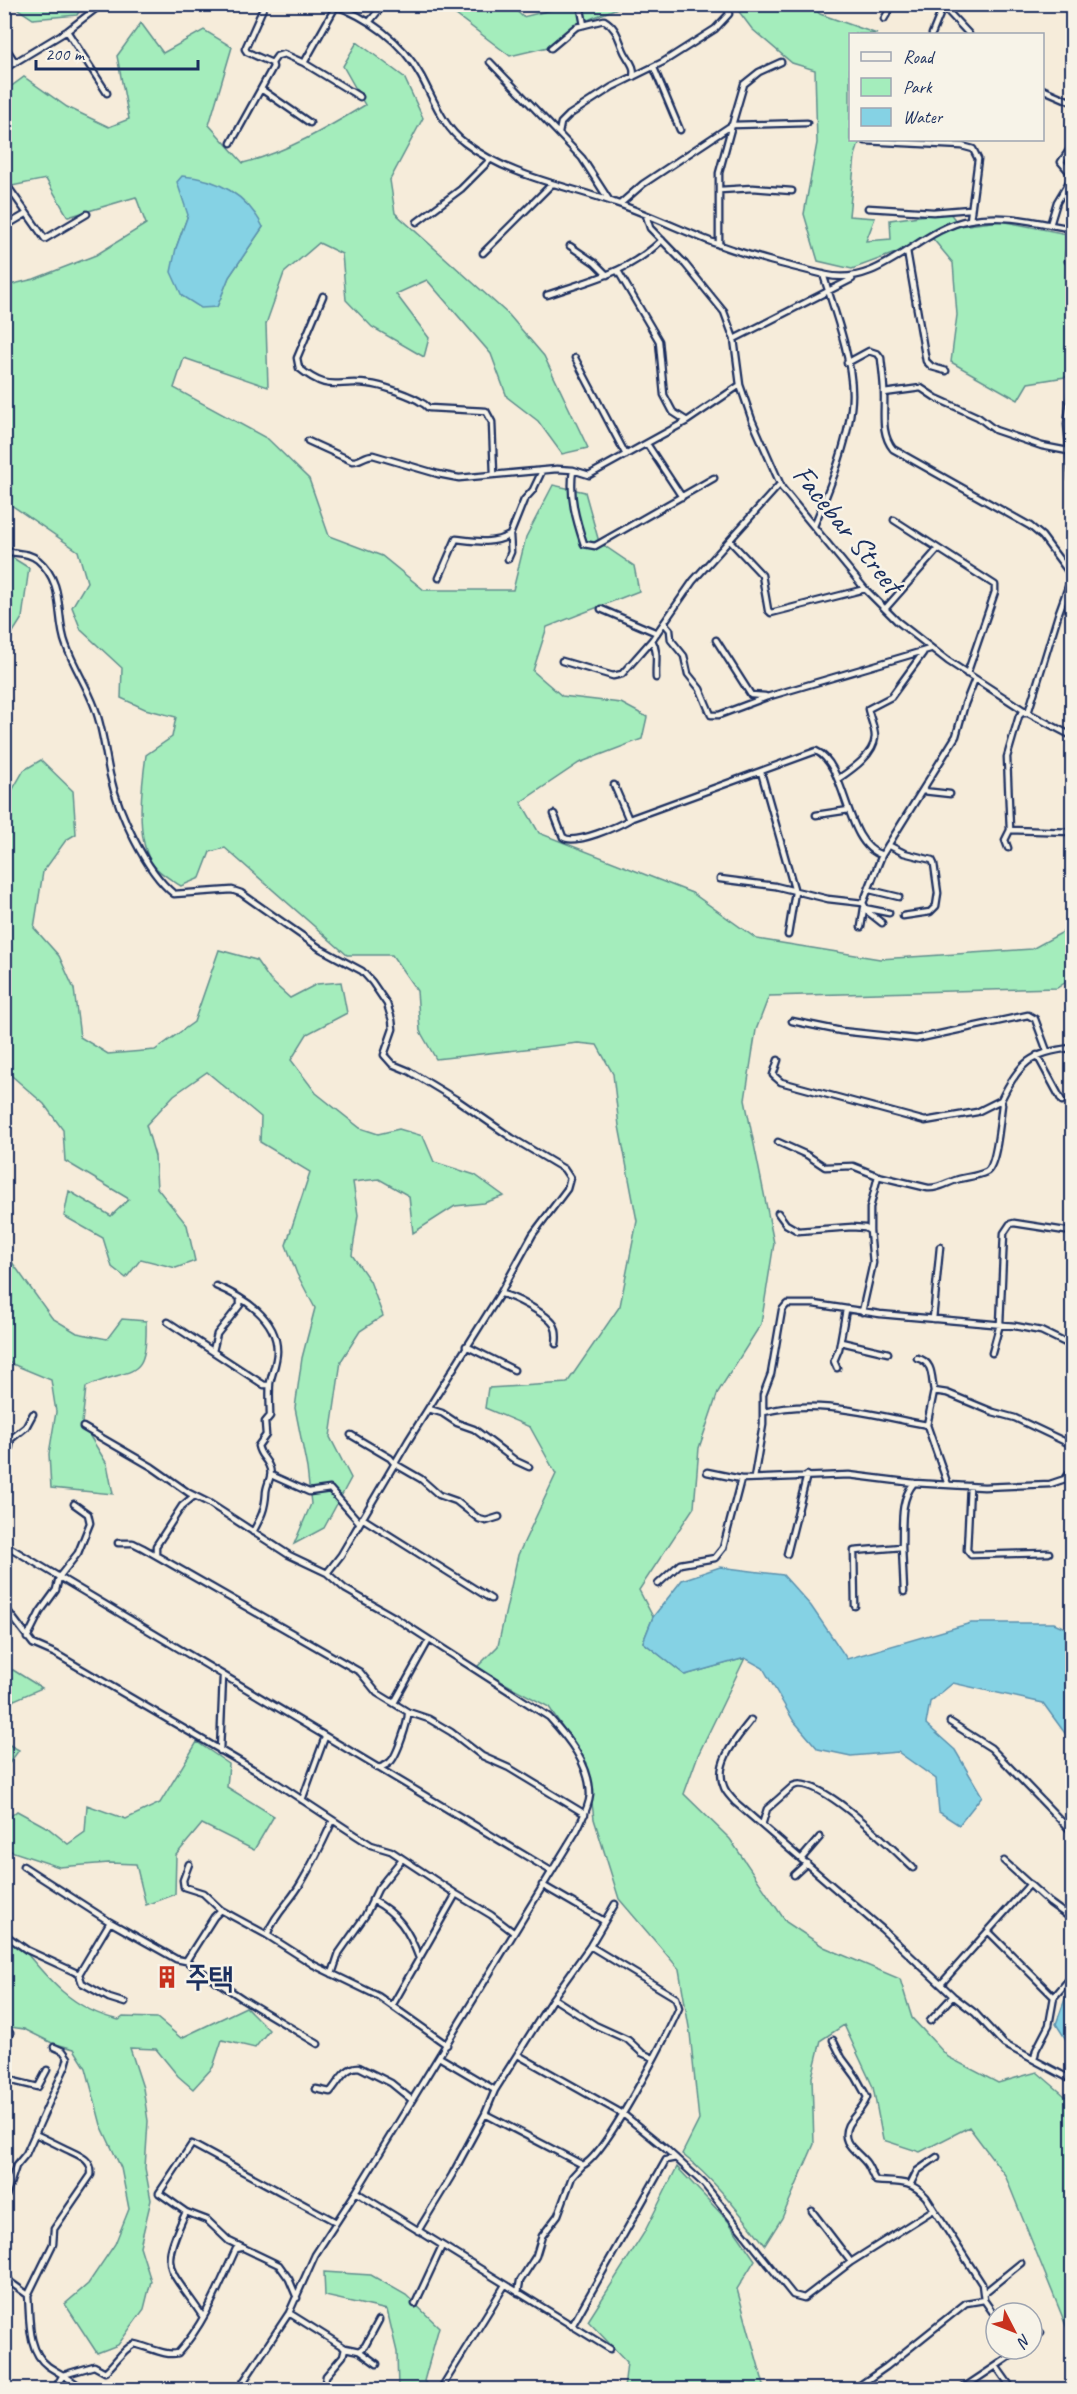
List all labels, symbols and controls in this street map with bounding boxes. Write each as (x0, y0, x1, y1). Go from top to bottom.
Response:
scale bar (36, 33, 198, 71)
legend (849, 33, 1044, 141)
text: 200 m (45, 43, 86, 65)
text: Road (903, 46, 936, 68)
text: Park (903, 76, 933, 98)
text: Water (903, 106, 944, 128)
street label: Facebar Street (784, 457, 914, 604)
place label: 주택 (185, 1958, 233, 1996)
building icon: 주택 (154, 1964, 180, 1990)
north arrow (984, 2301, 1044, 2361)
text: N (1012, 2330, 1035, 2353)

